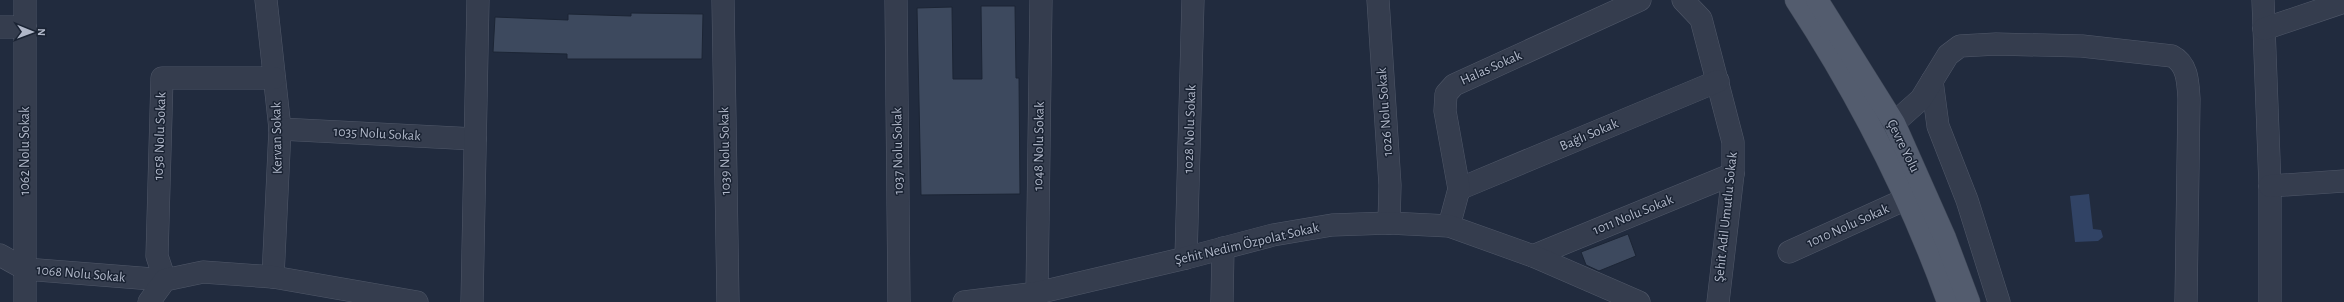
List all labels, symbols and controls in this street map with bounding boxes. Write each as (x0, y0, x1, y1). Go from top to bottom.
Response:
north arrow (12, 12, 52, 52)
text: N (36, 28, 47, 36)
street label: Halas Sokak (1458, 48, 1524, 88)
street label: 1026 Nolu Sokak (1375, 67, 1395, 157)
street label: 1028 Nolu Sokak (1181, 84, 1199, 174)
street label: 1058 Nolu Sokak (151, 91, 169, 180)
street label: Kervan Sokak (269, 101, 285, 174)
street label: 1048 Nolu Sokak (1031, 101, 1047, 191)
street label: 1062 Nolu Sokak (18, 106, 32, 195)
street label: 1039 Nolu Sokak (717, 106, 733, 195)
street label: 1037 Nolu Sokak (890, 107, 906, 195)
street label: Bağlı Sokak (1558, 116, 1621, 154)
street label: Çevre Yolu (1884, 117, 1922, 175)
street label: 1035 Nolu Sokak (333, 125, 422, 143)
street label: Şehit Adil Umutlu Sokak (1712, 151, 1740, 283)
street label: 1011 Nolu Sokak (1591, 192, 1676, 237)
street label: 1010 Nolu Sokak (1805, 201, 1892, 250)
street label: Şehit Nedim Özpolat Sokak (1173, 218, 1321, 267)
street label: 1068 Nolu Sokak (36, 263, 127, 285)

